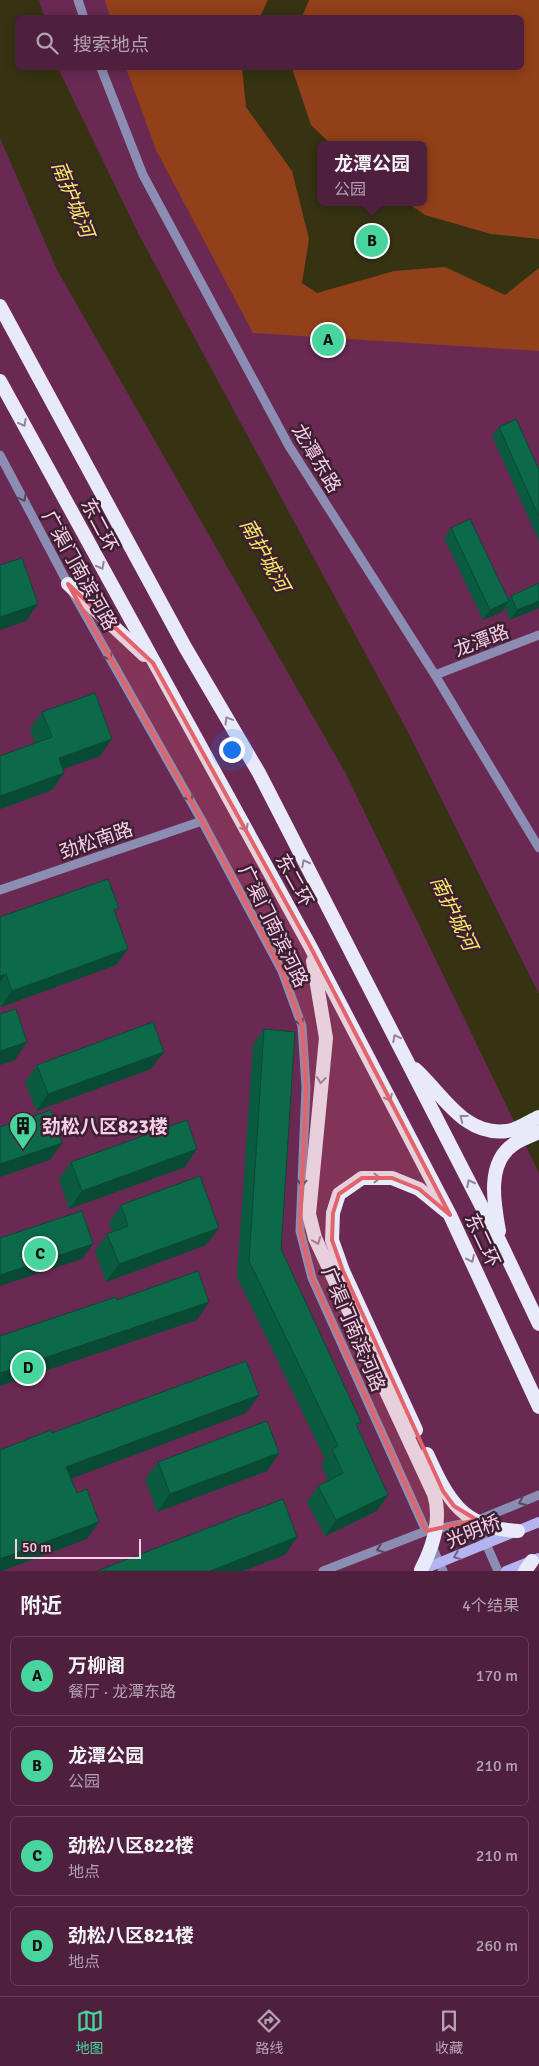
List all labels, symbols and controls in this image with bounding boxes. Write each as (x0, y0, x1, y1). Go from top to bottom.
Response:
search box (15, 15, 524, 70)
icon: search (33, 29, 61, 57)
text: 搜索地点 (73, 33, 149, 57)
popup (317, 141, 427, 206)
text: 龙潭公园 (334, 152, 410, 176)
water label: 南护城河 (46, 157, 101, 245)
text: 公园 (334, 180, 366, 200)
pin: B (356, 222, 388, 260)
pin: A (312, 321, 344, 359)
one-way arrow (17, 418, 27, 427)
street label: 龙潭东路 (286, 420, 346, 497)
one-way arrow (17, 493, 27, 502)
street label: 东二环 (75, 495, 123, 556)
street label: 广渠门南滨河路 (36, 506, 122, 634)
water label: 南护城河 (234, 514, 297, 600)
one-way arrow (95, 561, 105, 570)
street label: 龙潭路 (450, 620, 512, 662)
one-way arrow (103, 651, 113, 660)
one-way arrow (224, 716, 234, 725)
your location (219, 737, 245, 763)
one-way arrow (183, 792, 193, 801)
street label: 劲松南路 (56, 817, 136, 865)
one-way arrow (239, 823, 249, 832)
street label: 东二环 (270, 850, 318, 911)
one-way arrow (301, 859, 311, 868)
street label: 广渠门南滨河路 (233, 861, 313, 991)
water label: 南护城河 (425, 872, 484, 958)
one-way arrow (295, 1017, 305, 1025)
one-way arrow (392, 1034, 402, 1043)
one-way arrow (316, 1077, 327, 1085)
one-way arrow (383, 1092, 393, 1101)
building icon: 劲松八区823楼 (8, 1111, 38, 1150)
place label: 劲松八区823楼 (42, 1115, 168, 1139)
one-way arrow (459, 1115, 469, 1124)
one-way arrow (373, 1173, 381, 1183)
one-way arrow (466, 1179, 476, 1188)
one-way arrow (296, 1180, 307, 1188)
street label: 东二环 (459, 1210, 505, 1271)
pin: C (24, 1235, 56, 1273)
one-way arrow (311, 1236, 321, 1245)
one-way arrow (464, 1254, 475, 1263)
street label: 广渠门南滨河路 (316, 1263, 390, 1395)
pin: D (12, 1349, 44, 1387)
one-way arrow (518, 1496, 527, 1507)
street label: 光明桥 (442, 1510, 504, 1554)
scale bar (15, 1536, 141, 1559)
text: 50 m (22, 1539, 51, 1556)
one-way arrow (376, 1543, 385, 1553)
one-way arrow (453, 1550, 462, 1560)
text: 附近 (20, 1593, 62, 1619)
text: 4个结果 (462, 1596, 519, 1616)
text: 万柳阁 (68, 1654, 125, 1678)
text: A (32, 1666, 42, 1686)
text: 170 m (476, 1666, 518, 1686)
text: 餐厅 · 龙潭东路 (68, 1682, 176, 1702)
text: 龙潭公园 (68, 1744, 144, 1768)
text: B (32, 1756, 42, 1776)
text: 210 m (476, 1756, 518, 1776)
text: 公园 (68, 1772, 100, 1792)
text: 劲松八区822楼 (68, 1834, 194, 1858)
text: C (32, 1846, 42, 1866)
text: 210 m (476, 1846, 518, 1866)
text: 地点 (68, 1862, 100, 1882)
text: 劲松八区821楼 (68, 1924, 194, 1948)
text: D (32, 1936, 42, 1956)
text: 260 m (476, 1936, 518, 1956)
text: 地点 (68, 1952, 100, 1972)
tab: 地图 (76, 2007, 104, 2057)
tab: 路线 (255, 2007, 283, 2057)
tab: 收藏 (435, 2007, 463, 2057)

